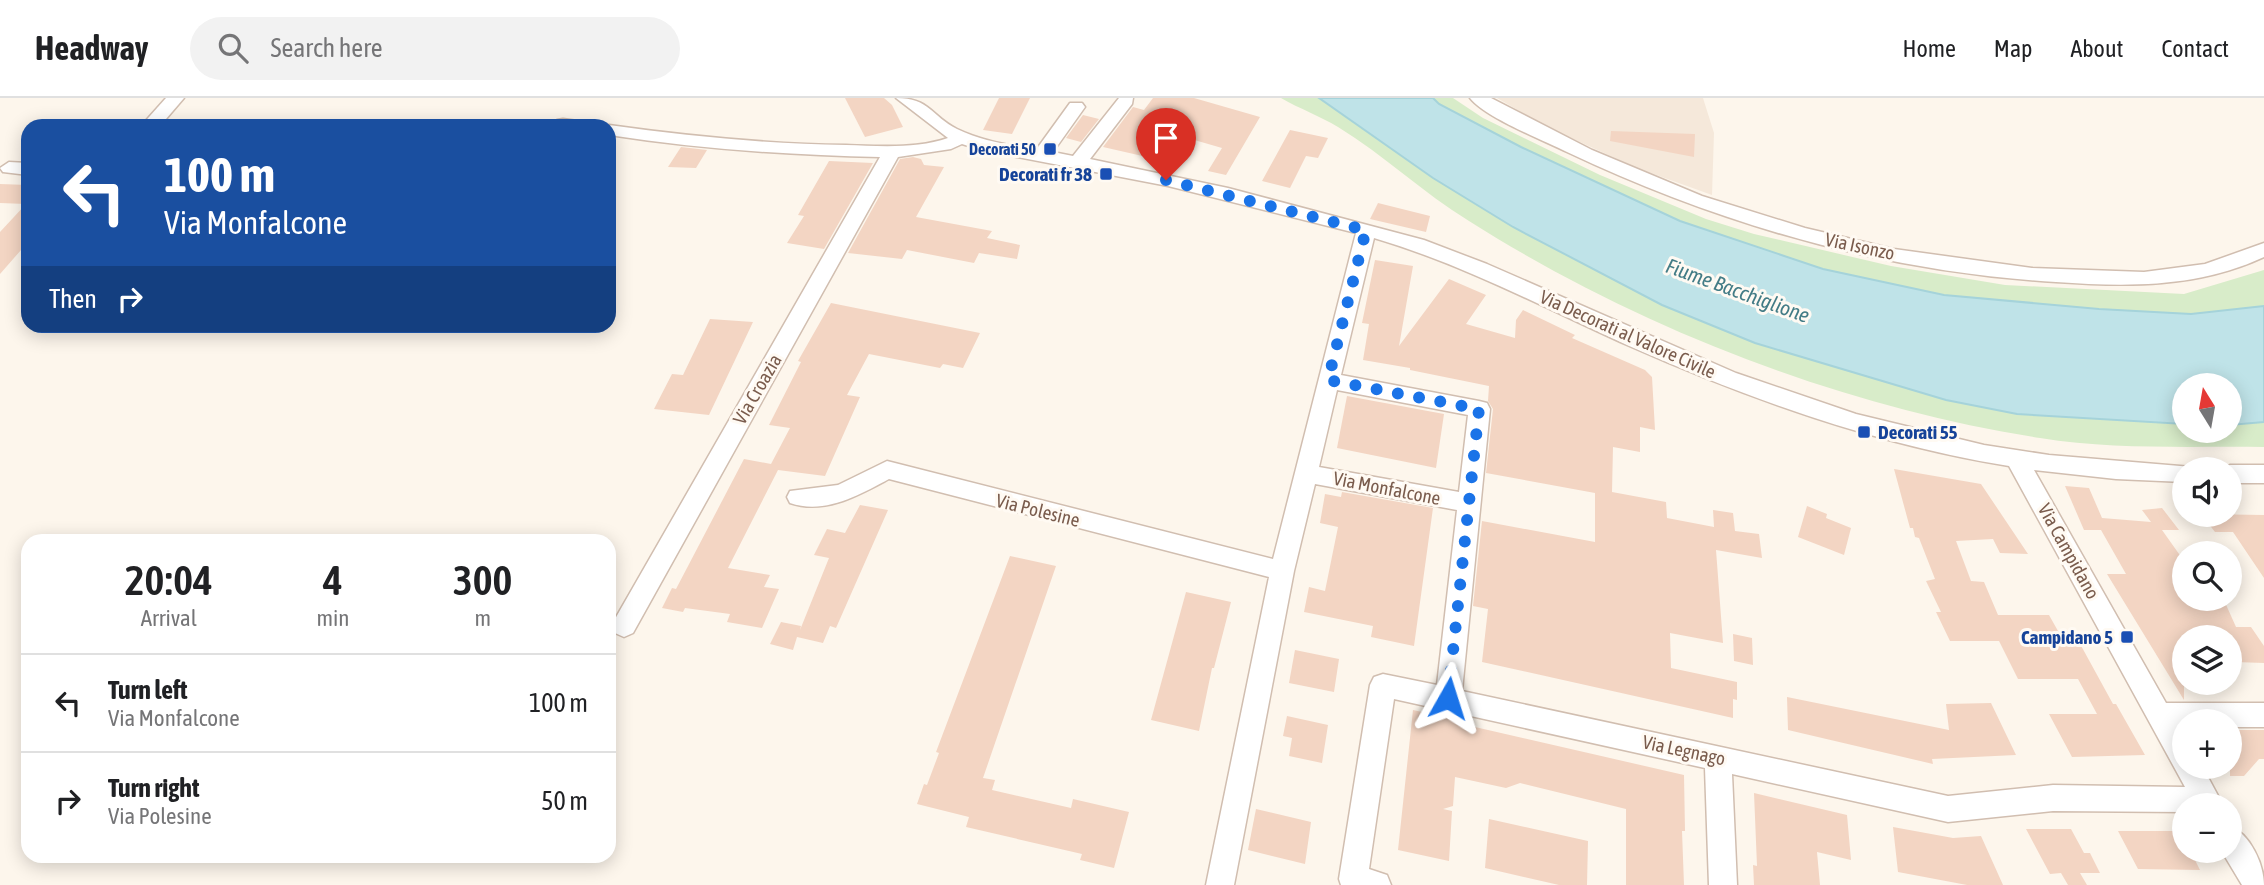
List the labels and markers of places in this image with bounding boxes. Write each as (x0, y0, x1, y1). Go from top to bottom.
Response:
pin (1136, 108, 1196, 180)
place label: Decorati 50 (969, 140, 1036, 158)
marker: Decorati 50 (1042, 141, 1058, 157)
place label: Decorati fr 38 (999, 163, 1092, 185)
marker: Decorati fr 38 (1098, 166, 1114, 182)
place label: Decorati 55 (1878, 421, 1958, 443)
marker: Decorati 55 (1856, 424, 1872, 440)
place label: Campidano 5 (2021, 626, 2113, 648)
marker: Campidano 5 (2119, 629, 2135, 645)

